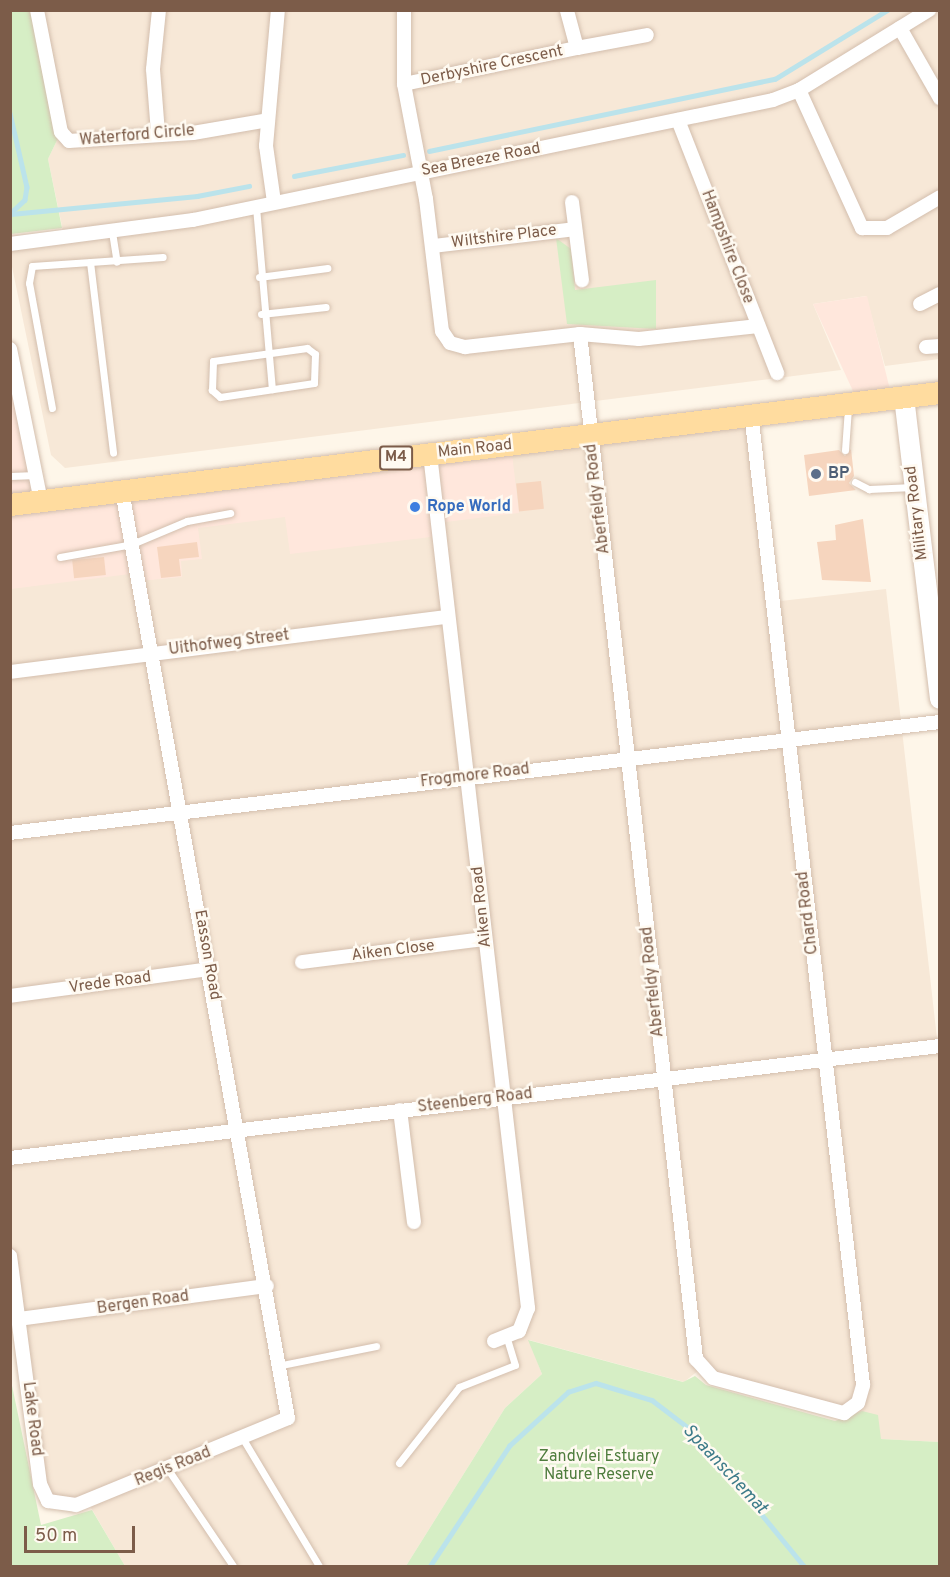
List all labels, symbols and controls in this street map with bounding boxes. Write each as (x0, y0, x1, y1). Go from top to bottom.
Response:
street label: Derbyshire Crescent (419, 42, 565, 90)
street label: Waterford Circle (79, 121, 195, 151)
street label: Sea Breeze Road (420, 139, 542, 181)
street label: Hampshire Close (697, 188, 757, 306)
street label: Wiltshire Place (450, 221, 558, 253)
street label: Main Road (437, 436, 513, 462)
street label: Aberfeldy Road (582, 443, 614, 555)
road number: M4 (378, 446, 414, 470)
place label: BP (828, 464, 849, 484)
street label: Military Road (902, 465, 932, 561)
marker: BP (809, 467, 823, 481)
place label: Rope World (427, 497, 511, 517)
marker: Rope World (408, 500, 422, 514)
street label: Uithofweg Street (168, 626, 290, 660)
street label: Frogmore Road (419, 760, 531, 792)
street label: Aiken Road (468, 865, 496, 949)
street label: Chard Road (793, 870, 823, 956)
street label: Easson Road (190, 908, 224, 1002)
street label: Aberfeldy Road (638, 926, 668, 1038)
street label: Aiken Close (350, 936, 436, 966)
street label: Vrede Road (68, 968, 152, 998)
street label: Steenberg Road (416, 1084, 534, 1118)
street label: Bergen Road (96, 1287, 190, 1319)
street label: Lake Road (18, 1381, 46, 1457)
water label: Spaanschemat (677, 1421, 771, 1519)
street label: Regis Road (132, 1443, 214, 1491)
park label: Zandvlei Estuary Nature Reserve (539, 1447, 659, 1485)
scale bar (27, 1514, 138, 1552)
text: 50 m (35, 1525, 77, 1548)

